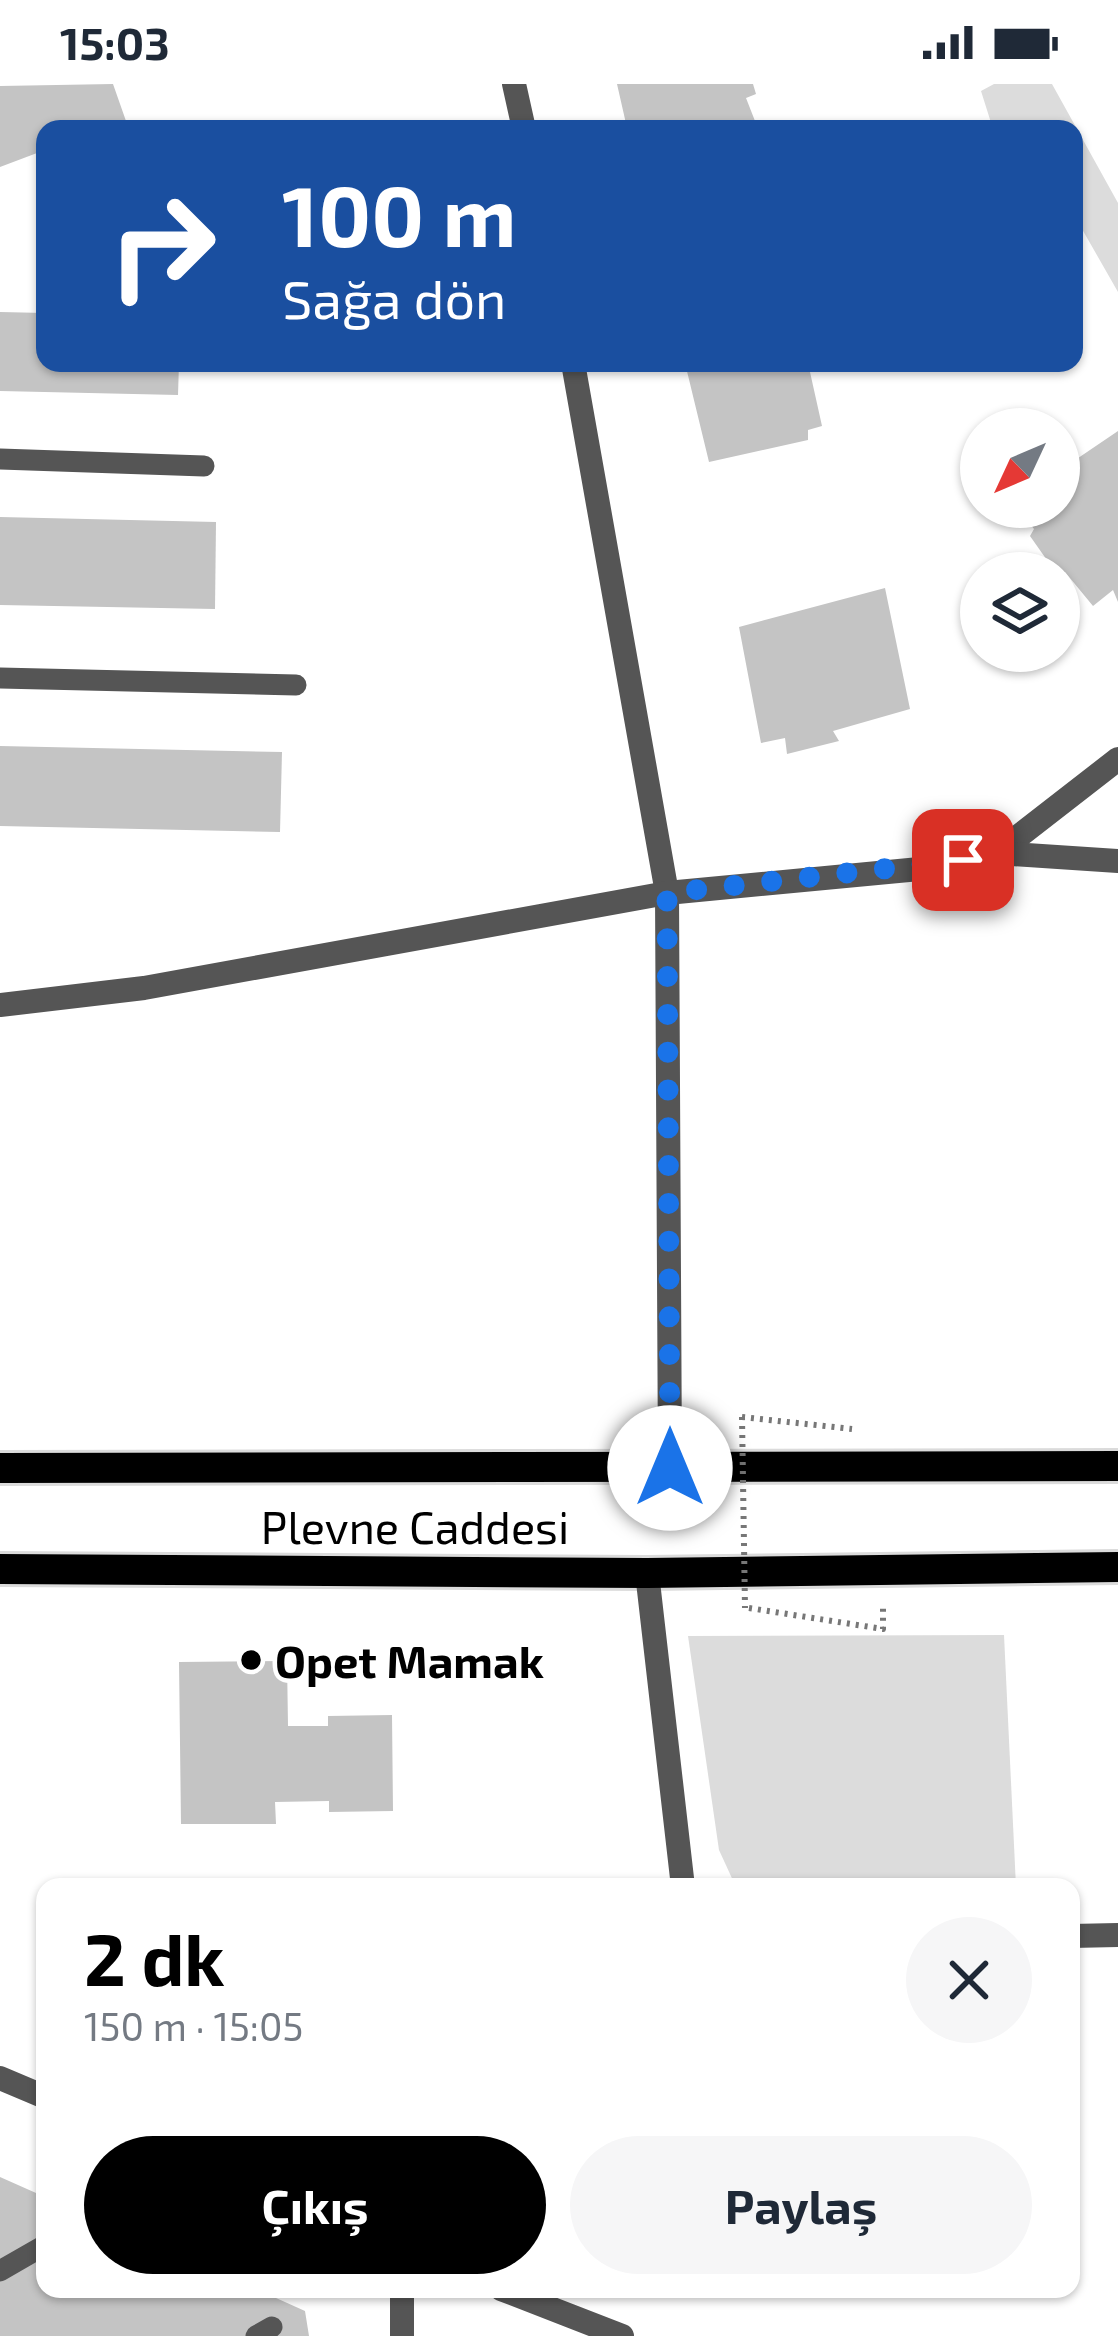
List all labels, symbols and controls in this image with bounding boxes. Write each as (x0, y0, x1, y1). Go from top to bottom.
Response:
text: 15:03 (60, 15, 170, 69)
text: 100 m (282, 163, 516, 264)
icon: right (84, 168, 240, 324)
text: Sağa dön (282, 265, 506, 330)
north arrow (960, 408, 1080, 528)
map controls (960, 408, 1080, 672)
button: layers (960, 552, 1080, 672)
pin (912, 809, 1014, 911)
icon: arrive (930, 827, 996, 893)
position arrow (607, 1405, 733, 1531)
street label: Plevne Caddesi (261, 1499, 569, 1553)
place label: Opet Mamak (275, 1633, 544, 1687)
marker: Opet Mamak (238, 1647, 264, 1673)
text: 2 dk (84, 1914, 225, 2000)
button: close (906, 1917, 1032, 2043)
text: 150 m · 15:05 (84, 2002, 303, 2049)
button: Çıkış (84, 2136, 546, 2274)
button: Paylaş (570, 2136, 1032, 2274)

